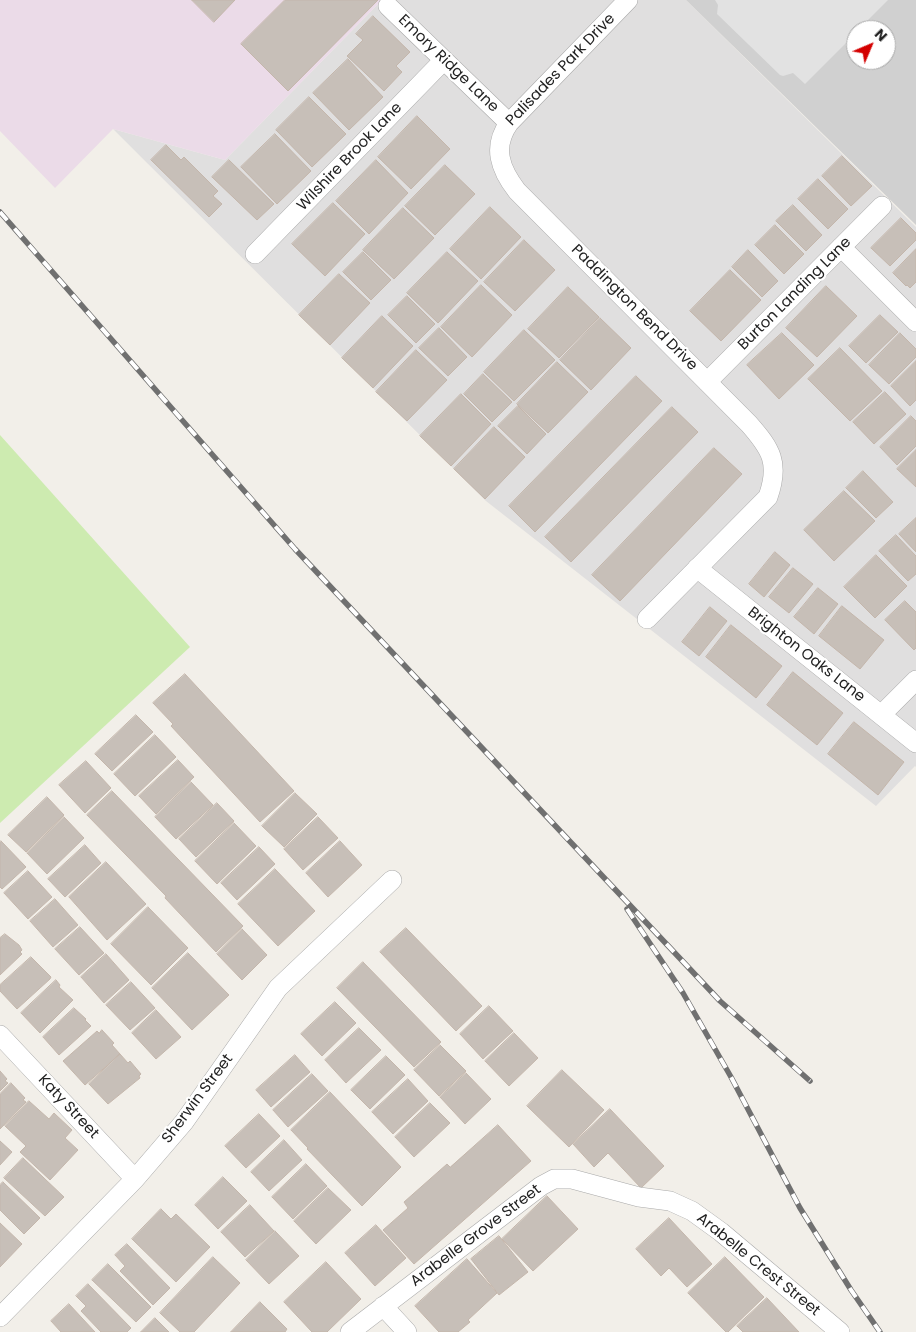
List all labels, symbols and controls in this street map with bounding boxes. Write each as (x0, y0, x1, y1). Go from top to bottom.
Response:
street label: Palisades Park Drive (503, 10, 619, 130)
street label: Emory Ridge Lane (394, 11, 502, 117)
north arrow (846, 20, 896, 70)
text: N (870, 24, 892, 46)
street label: Wilshire Brook Lane (294, 99, 406, 215)
street label: Burton Landing Lane (735, 234, 855, 354)
street label: Paddington Bend Drive (567, 241, 701, 375)
street label: Brighton Oaks Lane (744, 604, 868, 706)
street label: Sherwin Street (159, 1051, 237, 1147)
street label: Katy Street (34, 1071, 102, 1143)
street label: Arabelle Grove Street (407, 1181, 545, 1291)
street label: Arabelle Crest Street (693, 1210, 823, 1320)

